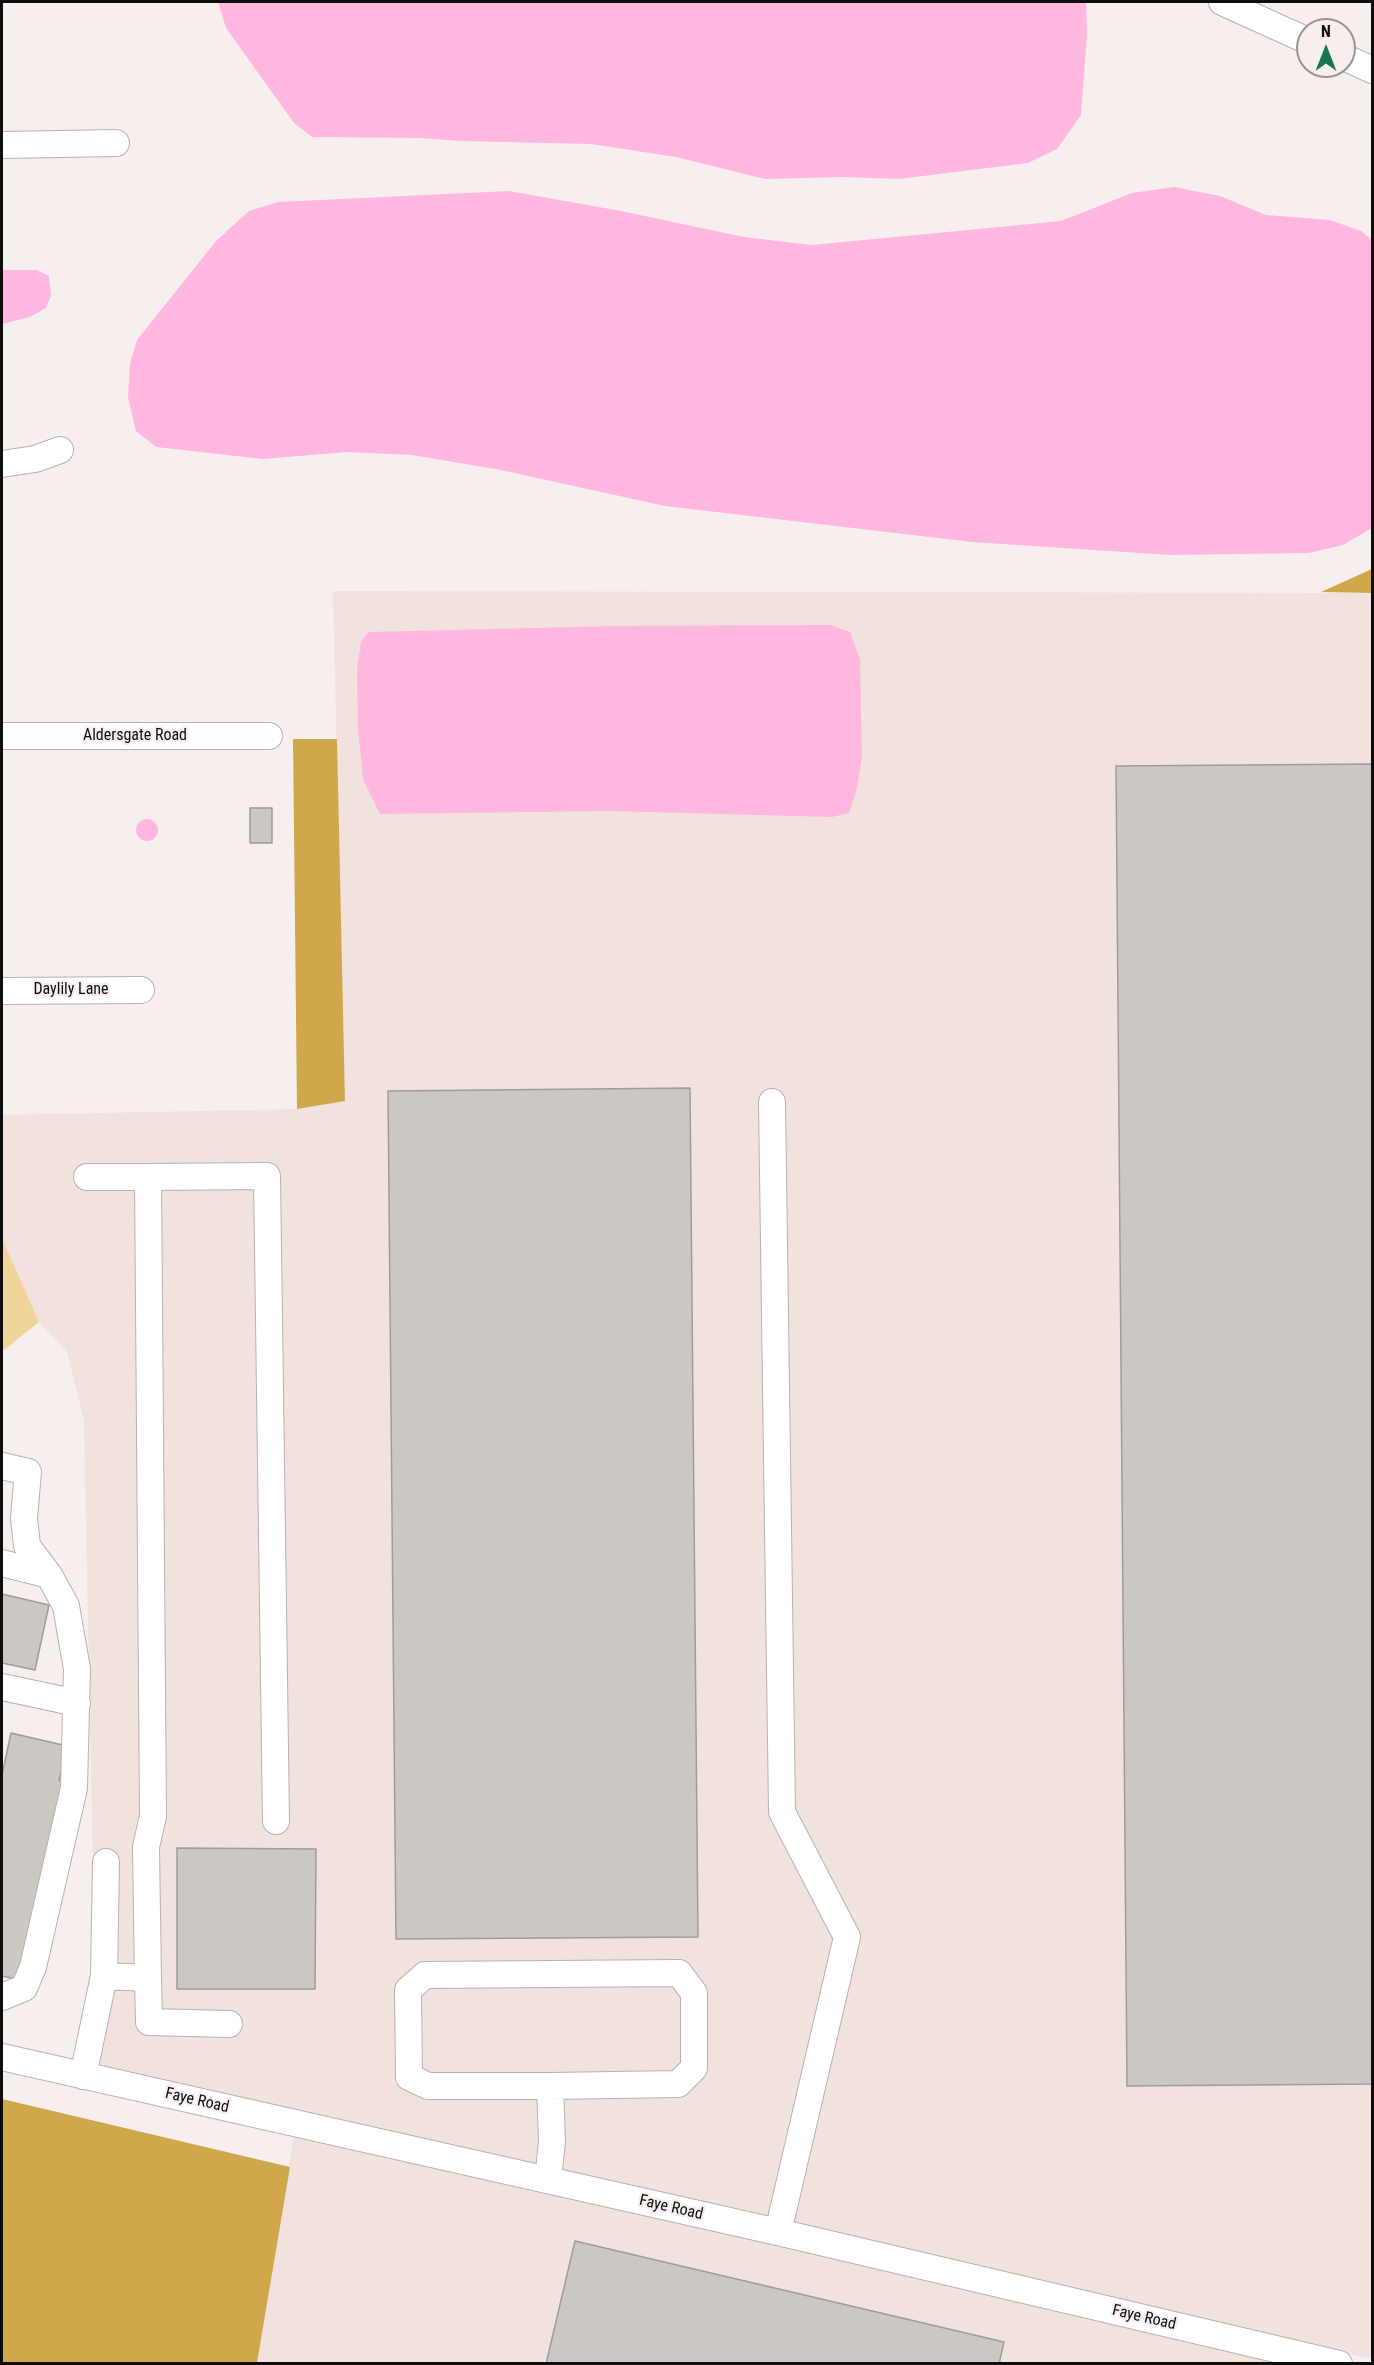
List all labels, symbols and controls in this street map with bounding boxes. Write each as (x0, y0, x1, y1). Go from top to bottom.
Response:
north arrow (1296, 18, 1356, 78)
text: N (1321, 22, 1331, 41)
street label: Aldersgate Road (83, 726, 187, 746)
street label: Daylily Lane (33, 980, 109, 1000)
street label: Faye Road (163, 2084, 231, 2118)
street label: Faye Road (637, 2191, 705, 2225)
street label: Faye Road (1110, 2301, 1178, 2335)

